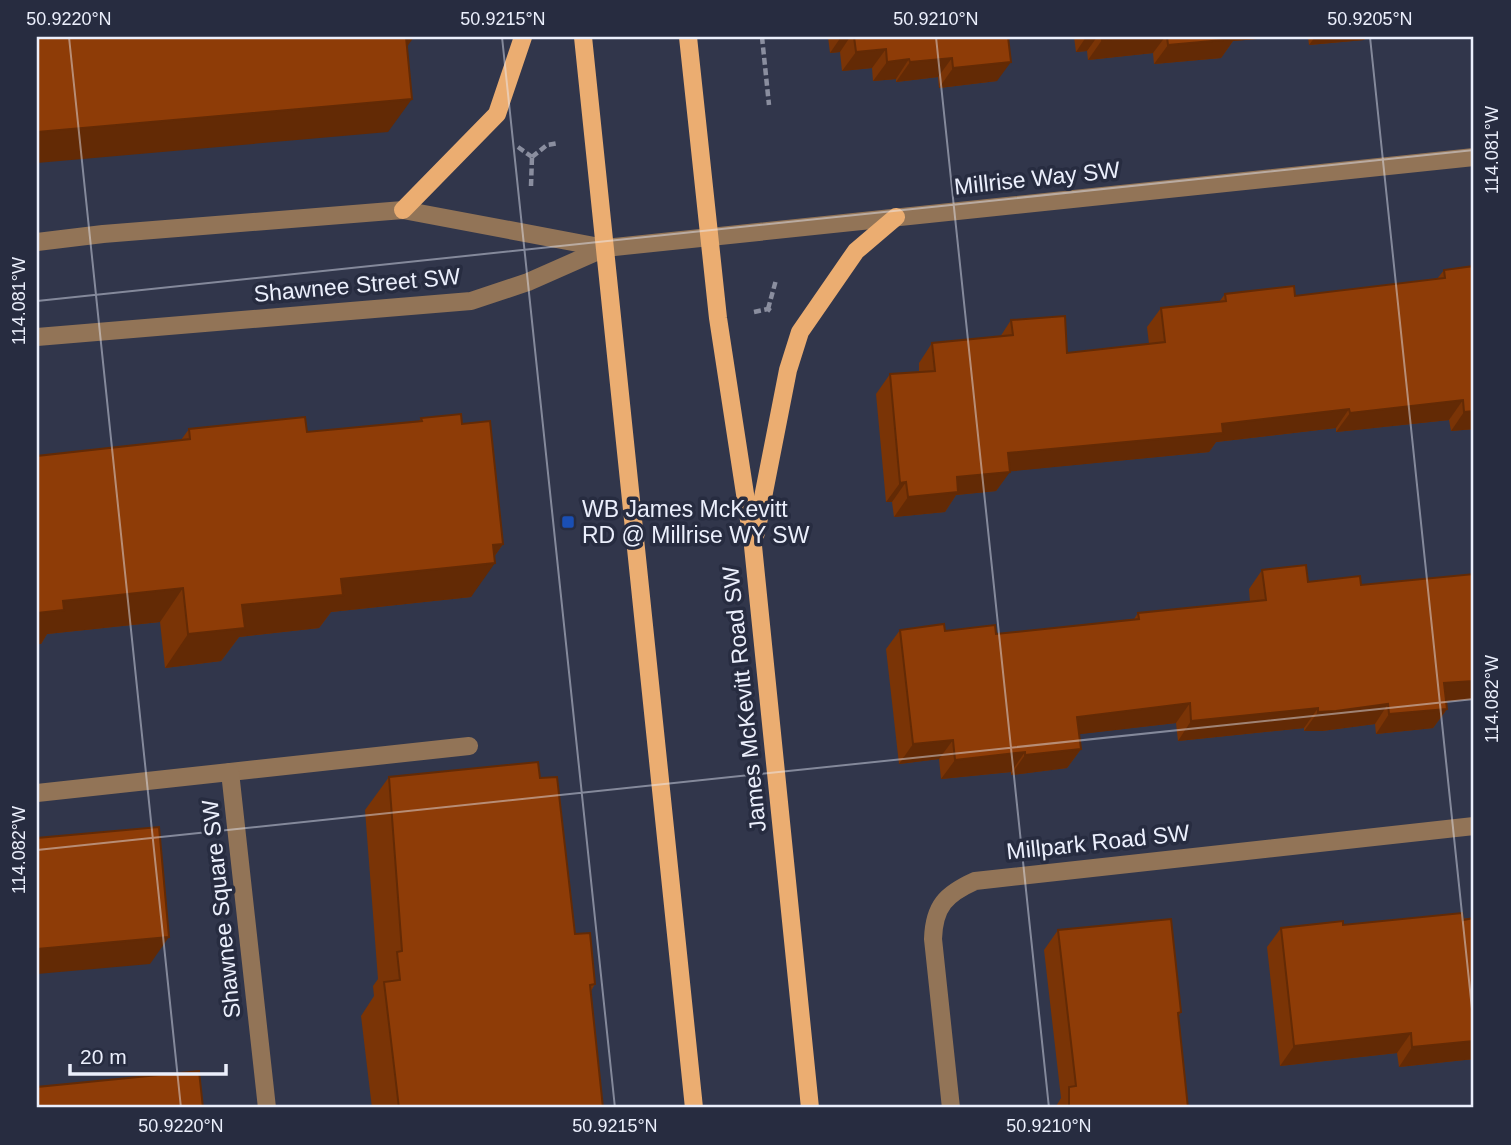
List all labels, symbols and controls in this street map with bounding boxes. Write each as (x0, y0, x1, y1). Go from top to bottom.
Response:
text: 50.9220°N (26, 9, 112, 29)
text: 50.9215°N (460, 9, 546, 29)
text: 50.9210°N (893, 9, 979, 29)
text: 50.9205°N (1327, 9, 1413, 29)
text: 114.081°W (1482, 106, 1502, 194)
street label: Millrise Way SW (953, 156, 1121, 200)
text: 114.081°W (9, 257, 29, 345)
street label: Shawnee Street SW (253, 263, 462, 307)
place label: WB James McKevitt RD @ Millrise WY SW (582, 496, 810, 548)
marker: WB James McKevitt RD @ Millrise WY SW (560, 514, 576, 530)
street label: James McKevitt Road SW (717, 565, 771, 833)
text: 114.082°W (1482, 655, 1502, 743)
street label: Shawnee Square SW (197, 798, 245, 1020)
text: 114.082°W (9, 806, 29, 894)
street label: Millpark Road SW (1005, 819, 1191, 865)
scale bar (70, 1033, 226, 1077)
text: 20 m (80, 1045, 127, 1068)
text: 50.9220°N (138, 1116, 224, 1136)
text: 50.9215°N (572, 1116, 658, 1136)
text: 50.9210°N (1006, 1116, 1092, 1136)

